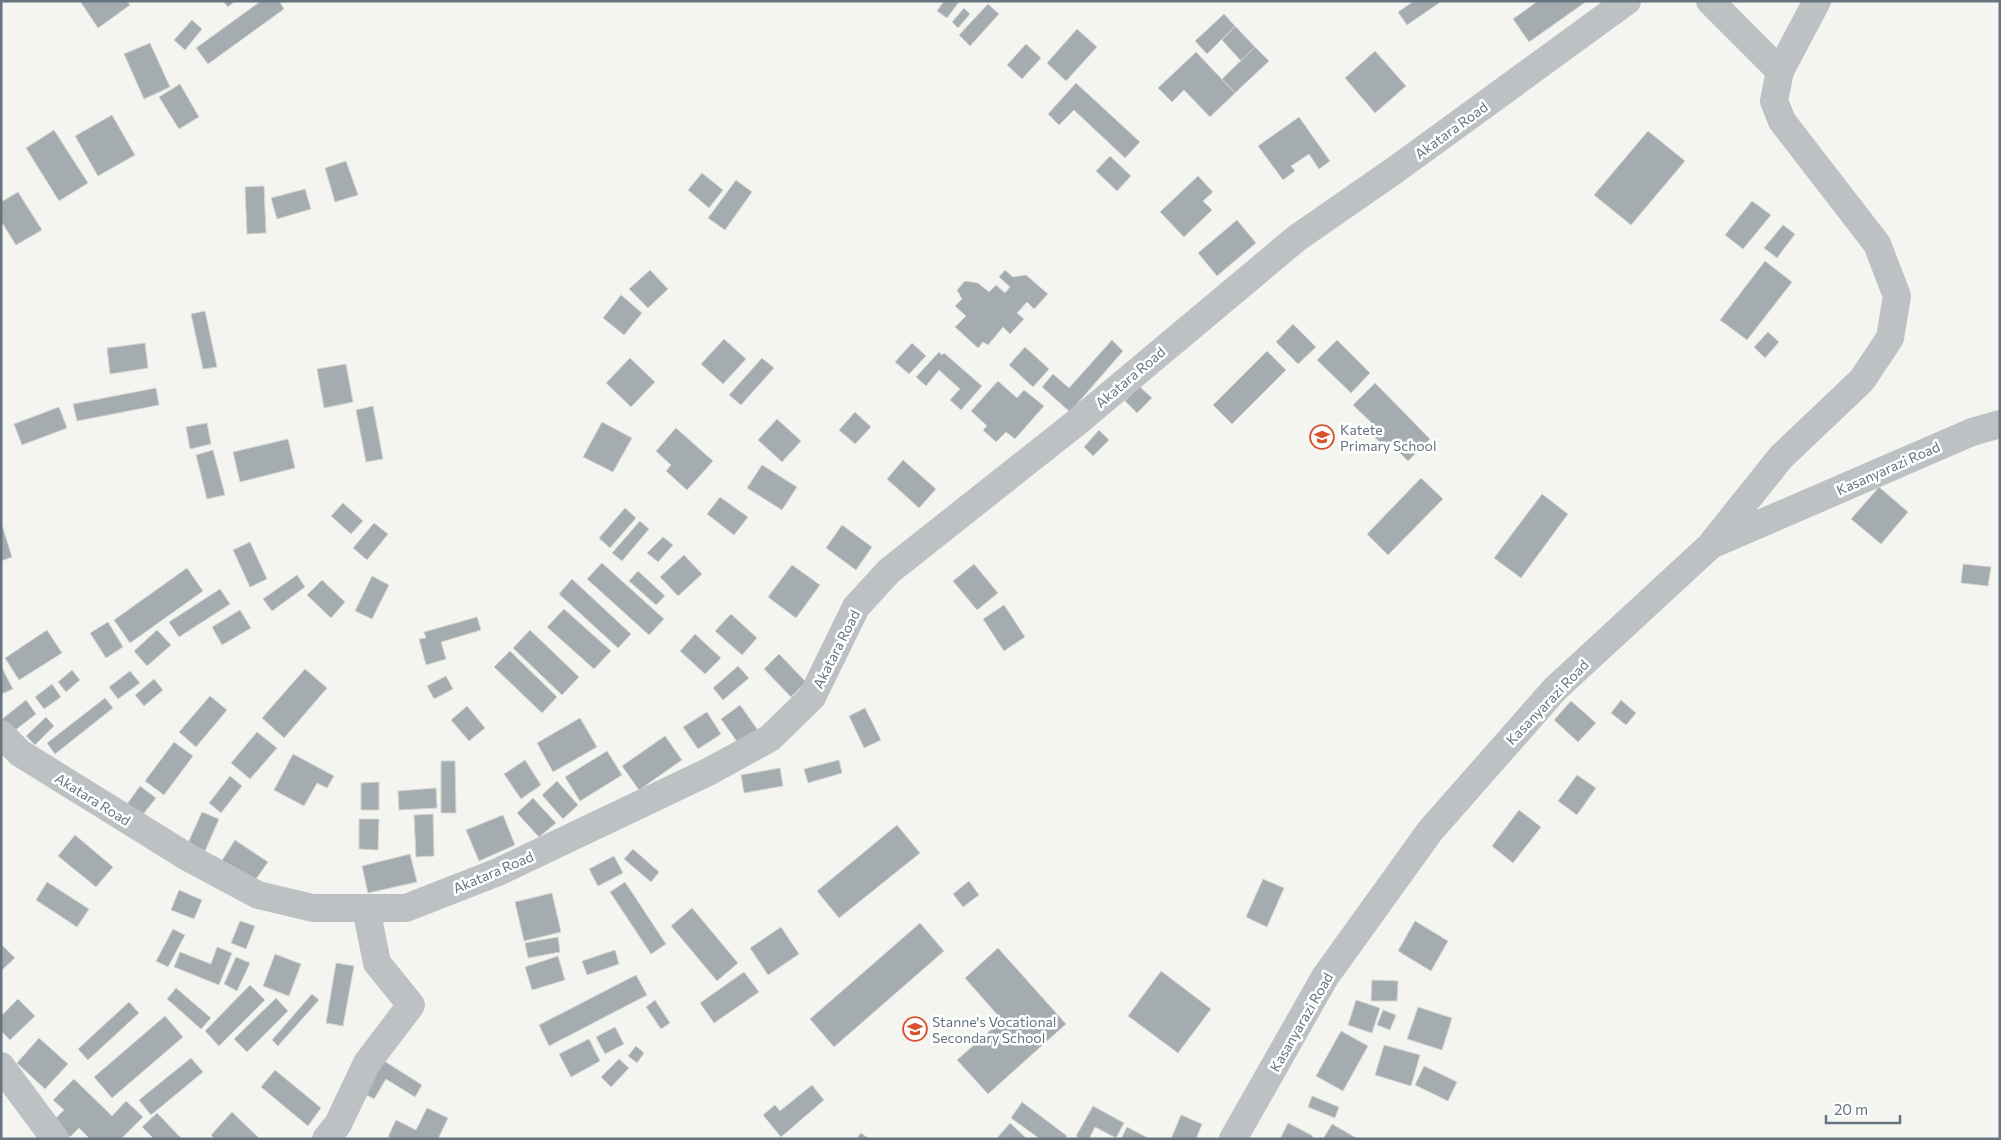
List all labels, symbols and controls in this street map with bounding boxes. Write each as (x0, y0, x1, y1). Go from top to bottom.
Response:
street label: Akatara Road (1411, 98, 1491, 162)
street label: Akatara Road (1092, 343, 1168, 411)
place label: Katete Primary School (1340, 421, 1436, 454)
school or university icon: Katete Primary School (1309, 424, 1335, 450)
street label: Kasanyarazi Road (1834, 438, 1942, 498)
street label: Akatara Road (809, 607, 863, 691)
street label: Kasanyarazi Road (1502, 656, 1592, 748)
street label: Akatara Road (52, 769, 134, 829)
street label: Akatara Road (450, 847, 536, 897)
street label: Kasanyarazi Road (1266, 970, 1336, 1074)
place label: Stanne's Vocational Secondary School (932, 1013, 1056, 1046)
school or university icon: Stanne's Vocational Secondary School (902, 1016, 928, 1042)
scale bar (1826, 1092, 1900, 1124)
text: 20 m (1834, 1100, 1868, 1118)

